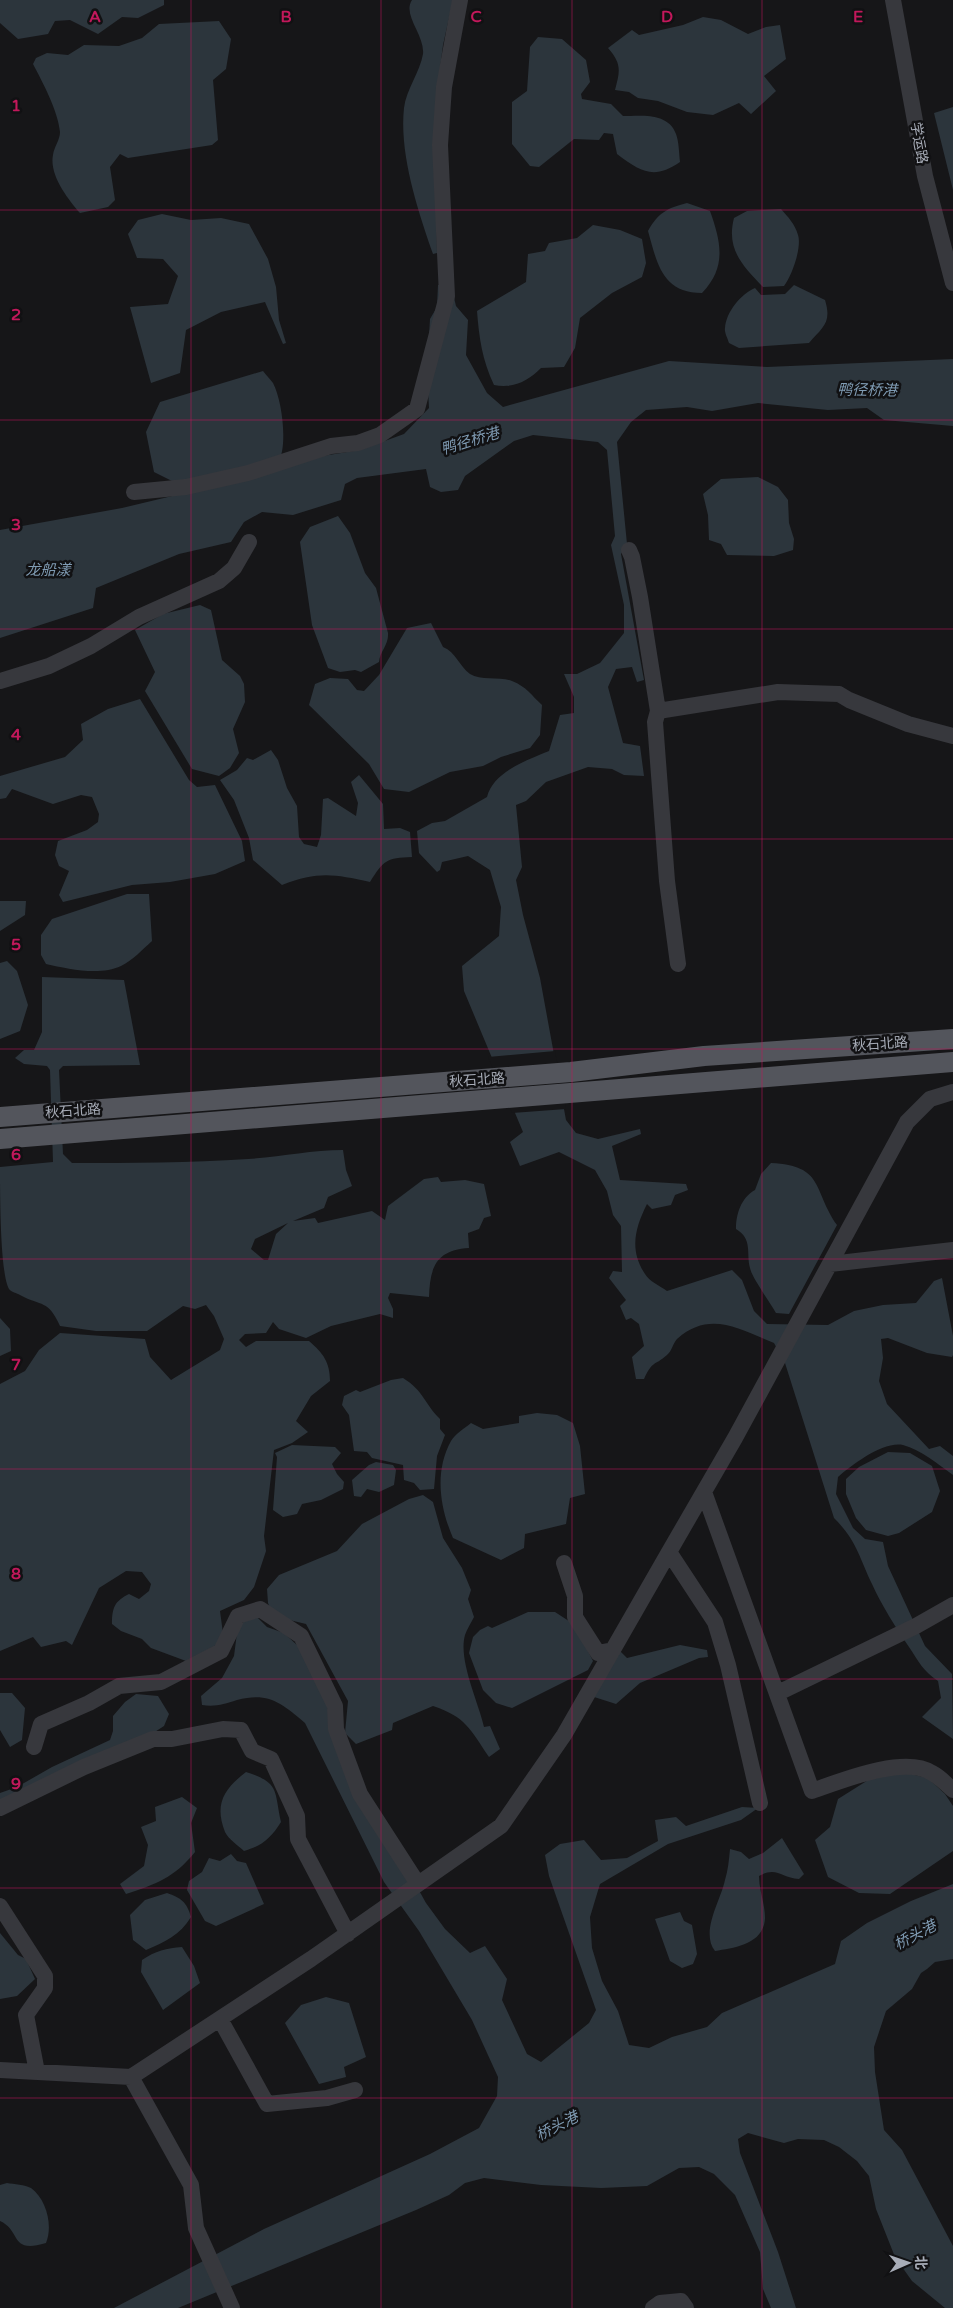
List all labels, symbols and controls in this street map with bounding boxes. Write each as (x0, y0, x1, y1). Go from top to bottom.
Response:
text: A (89, 7, 101, 27)
text: B (280, 7, 292, 27)
text: C (470, 7, 482, 27)
text: D (661, 7, 673, 27)
text: E (853, 7, 863, 27)
text: 1 (11, 96, 21, 116)
street label: 学运路 (907, 121, 931, 165)
text: 2 (11, 305, 21, 325)
water label: 鸭径桥港 (837, 380, 899, 400)
water label: 鸭径桥港 (439, 423, 503, 458)
text: 3 (11, 515, 21, 535)
water label: 龙船漾 (25, 561, 72, 579)
text: 4 (11, 725, 21, 745)
text: 5 (11, 935, 21, 955)
street label: 秋石北路 (851, 1034, 909, 1054)
street label: 秋石北路 (448, 1070, 506, 1090)
street label: 秋石北路 (44, 1101, 102, 1121)
text: 6 (11, 1145, 21, 1165)
text: 7 (11, 1355, 21, 1375)
text: 8 (11, 1564, 21, 1584)
text: 9 (11, 1774, 21, 1794)
water label: 桥头港 (891, 1916, 941, 1954)
water label: 桥头港 (533, 2107, 583, 2144)
north arrow (883, 2238, 933, 2288)
text: 北 (912, 2255, 929, 2270)

